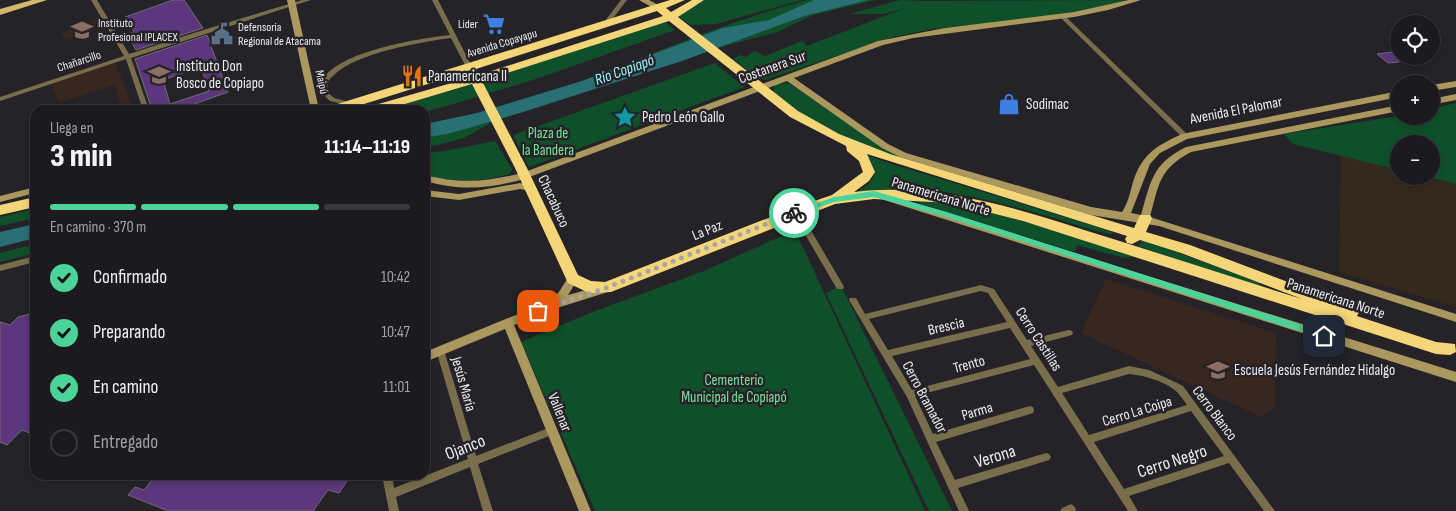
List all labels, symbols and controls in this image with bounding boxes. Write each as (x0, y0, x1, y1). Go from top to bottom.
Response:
supermarket icon: Lider (481, 11, 507, 37)
map controls (1390, 15, 1440, 185)
button: locate (1390, 15, 1440, 65)
place label: Instituto Profesional IPLACEX (98, 16, 179, 45)
school or university icon: Instituto Profesional IPLACEX (69, 17, 95, 43)
place label: Lider (458, 17, 479, 32)
place label: Defensoria Regional de Atacama (238, 20, 321, 49)
public building icon: Defensoria Regional de Atacama (209, 21, 235, 47)
street label: Avenida Copayapu (464, 26, 539, 62)
street label: Costanera Sur (736, 46, 809, 88)
street label: Chañarcillo (55, 47, 103, 76)
water label: Río Copiapó (592, 51, 657, 90)
place label: Instituto Don Bosco de Copiapo (176, 57, 264, 93)
school or university icon: Instituto Don Bosco de Copiapo (146, 62, 172, 88)
restaurant icon: Panamericana II (399, 63, 425, 89)
place label: Panamericana II (428, 67, 507, 86)
street label: Maipú (312, 69, 331, 95)
button: + (1390, 75, 1440, 125)
shop icon: Sodimac (996, 91, 1022, 117)
street label: Avenida El Palomar (1187, 92, 1285, 129)
place label: Sodimac (1026, 95, 1069, 114)
place icon: Pedro León Gallo (612, 104, 638, 130)
place label: Pedro León Gallo (642, 108, 725, 127)
text: Llega en (50, 119, 94, 138)
park label: Plaza de la Bandera (522, 124, 574, 160)
button: − (1390, 135, 1440, 185)
text: 11:14–11:19 (324, 136, 410, 159)
text: 3 min (50, 137, 112, 176)
street label: Chacabuco (533, 172, 574, 230)
street label: Panamericana Norte (889, 173, 992, 220)
courier (769, 188, 819, 238)
icon: bike (780, 199, 808, 227)
street label: La Paz (689, 216, 726, 245)
text: En camino · 370 m (50, 218, 146, 237)
icon: check (50, 264, 78, 292)
text: Confirmado (93, 266, 167, 289)
text: 10:42 (381, 268, 410, 287)
street label: Panamericana Norte (1284, 274, 1387, 323)
pin (517, 290, 559, 332)
icon: bag (524, 297, 552, 325)
street label: Cerro Castillas (1011, 304, 1066, 375)
street label: Brescia (926, 313, 966, 340)
pin (1303, 315, 1345, 357)
icon: check (50, 319, 78, 347)
text: Preparando (93, 321, 165, 344)
icon: home (1310, 322, 1338, 350)
text: 10:47 (381, 323, 410, 342)
street label: Trento (951, 351, 987, 378)
street label: Jesús María (446, 354, 480, 414)
school or university icon: Escuela Jesús Fernández Hidalgo (1205, 357, 1231, 383)
street label: Cerro Bramador (898, 358, 952, 437)
place label: Escuela Jesús Fernández Hidalgo (1234, 361, 1395, 380)
park label: Cementerio Municipal de Copiapó (681, 371, 787, 407)
icon: check (50, 374, 78, 402)
text: En camino (93, 376, 158, 399)
text: 11:01 (383, 378, 410, 397)
street label: Cerro Blanco (1188, 382, 1241, 445)
street label: Vallenar (543, 390, 576, 435)
street label: Cerro La Coipa (1100, 392, 1175, 431)
street label: Parma (959, 398, 995, 425)
street label: Ojanco (442, 430, 488, 465)
text: Entregado (93, 431, 158, 454)
street label: Verona (972, 440, 1018, 473)
street label: Cerro Negro (1135, 440, 1210, 483)

